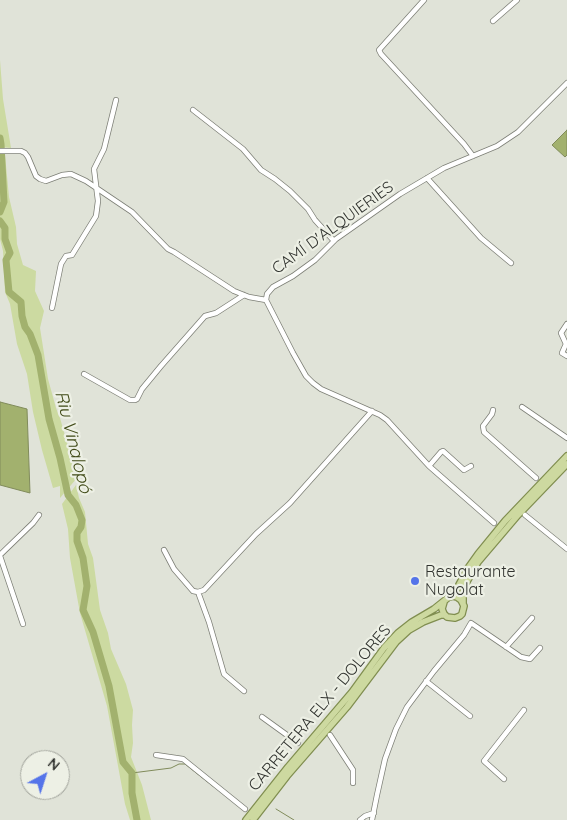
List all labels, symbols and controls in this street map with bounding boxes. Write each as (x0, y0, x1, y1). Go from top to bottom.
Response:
street label: CAMÍ D'ALQUIERIES (269, 178, 397, 278)
water label: Riu Vinalopó (50, 389, 96, 495)
place label: Restaurante Nugolat (425, 562, 516, 600)
marker: Restaurante Nugolat (409, 575, 421, 587)
street label: CARRETERA ELX - DOLORES (245, 621, 395, 795)
north arrow (20, 750, 70, 800)
text: N (44, 754, 64, 774)

